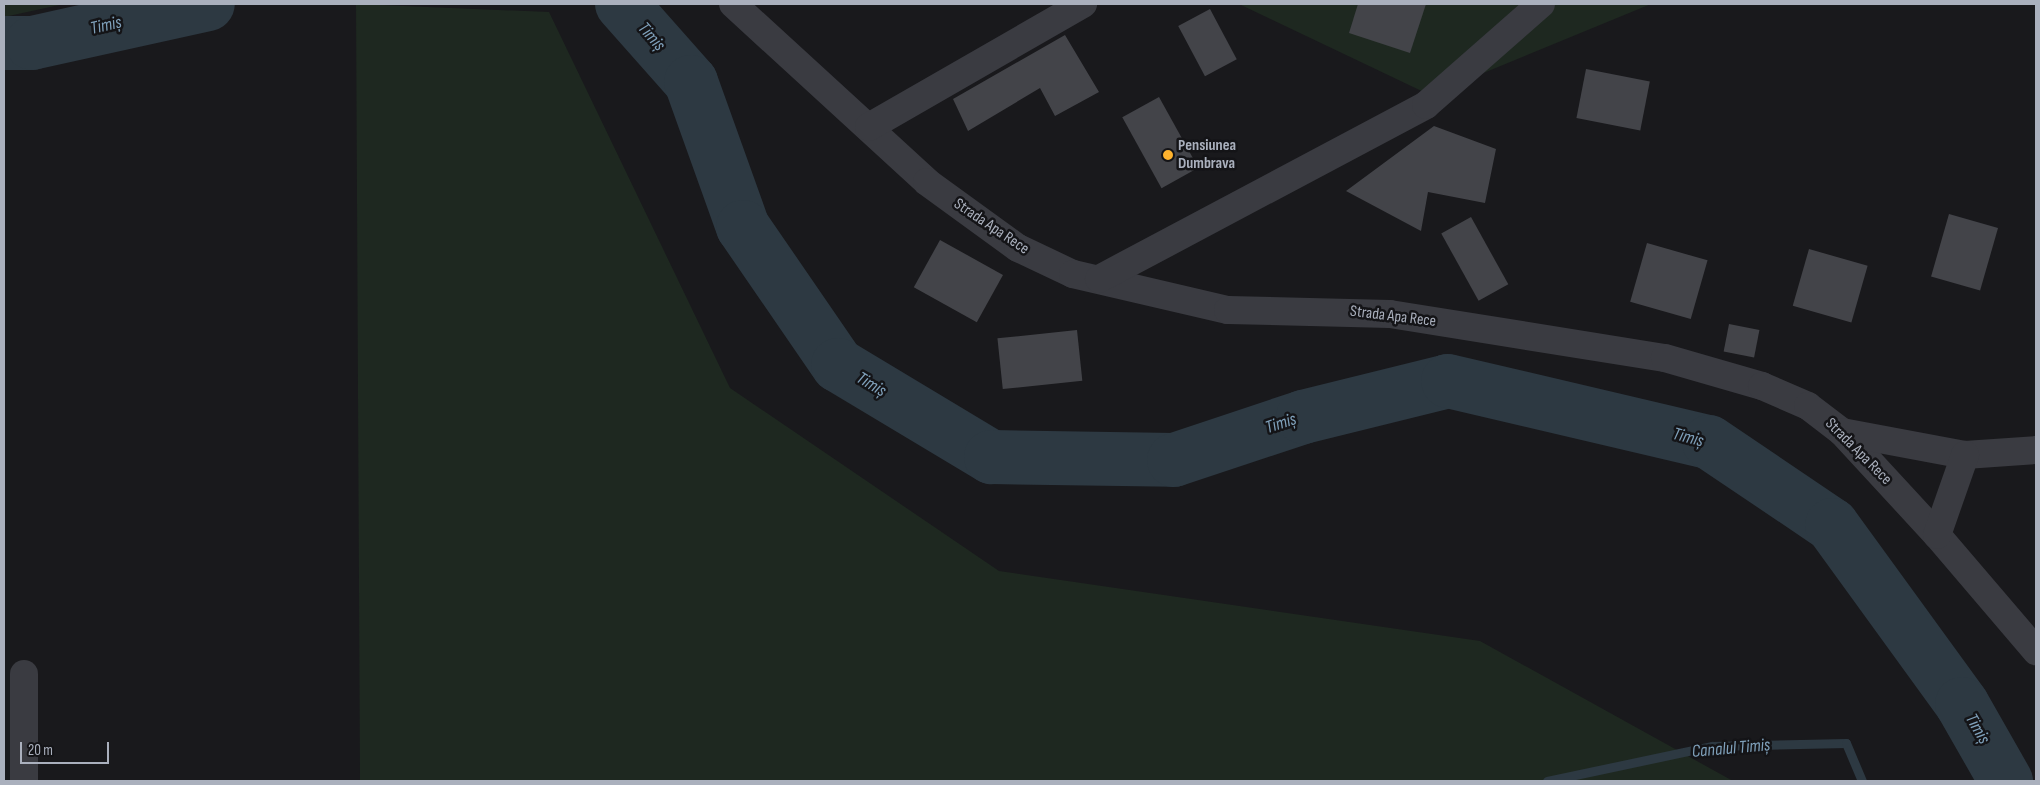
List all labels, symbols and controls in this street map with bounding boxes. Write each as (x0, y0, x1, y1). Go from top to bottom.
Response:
water label: Timiș (88, 12, 124, 40)
water label: Timiș (633, 18, 669, 56)
place label: Pensiunea Dumbrava (1178, 136, 1236, 174)
marker: Pensiunea Dumbrava (1162, 149, 1174, 161)
street label: Strada Apa Rece (950, 195, 1032, 259)
street label: Strada Apa Rece (1349, 302, 1437, 332)
water label: Timiș (852, 368, 890, 402)
water label: Timiș (1263, 409, 1299, 439)
street label: Strada Apa Rece (1821, 415, 1895, 489)
water label: Timiș (1670, 424, 1706, 452)
water label: Timiș (1960, 710, 1994, 748)
scale bar (22, 732, 111, 764)
water label: Canalul Timiș (1691, 735, 1771, 763)
text: 20 m (28, 741, 53, 760)

